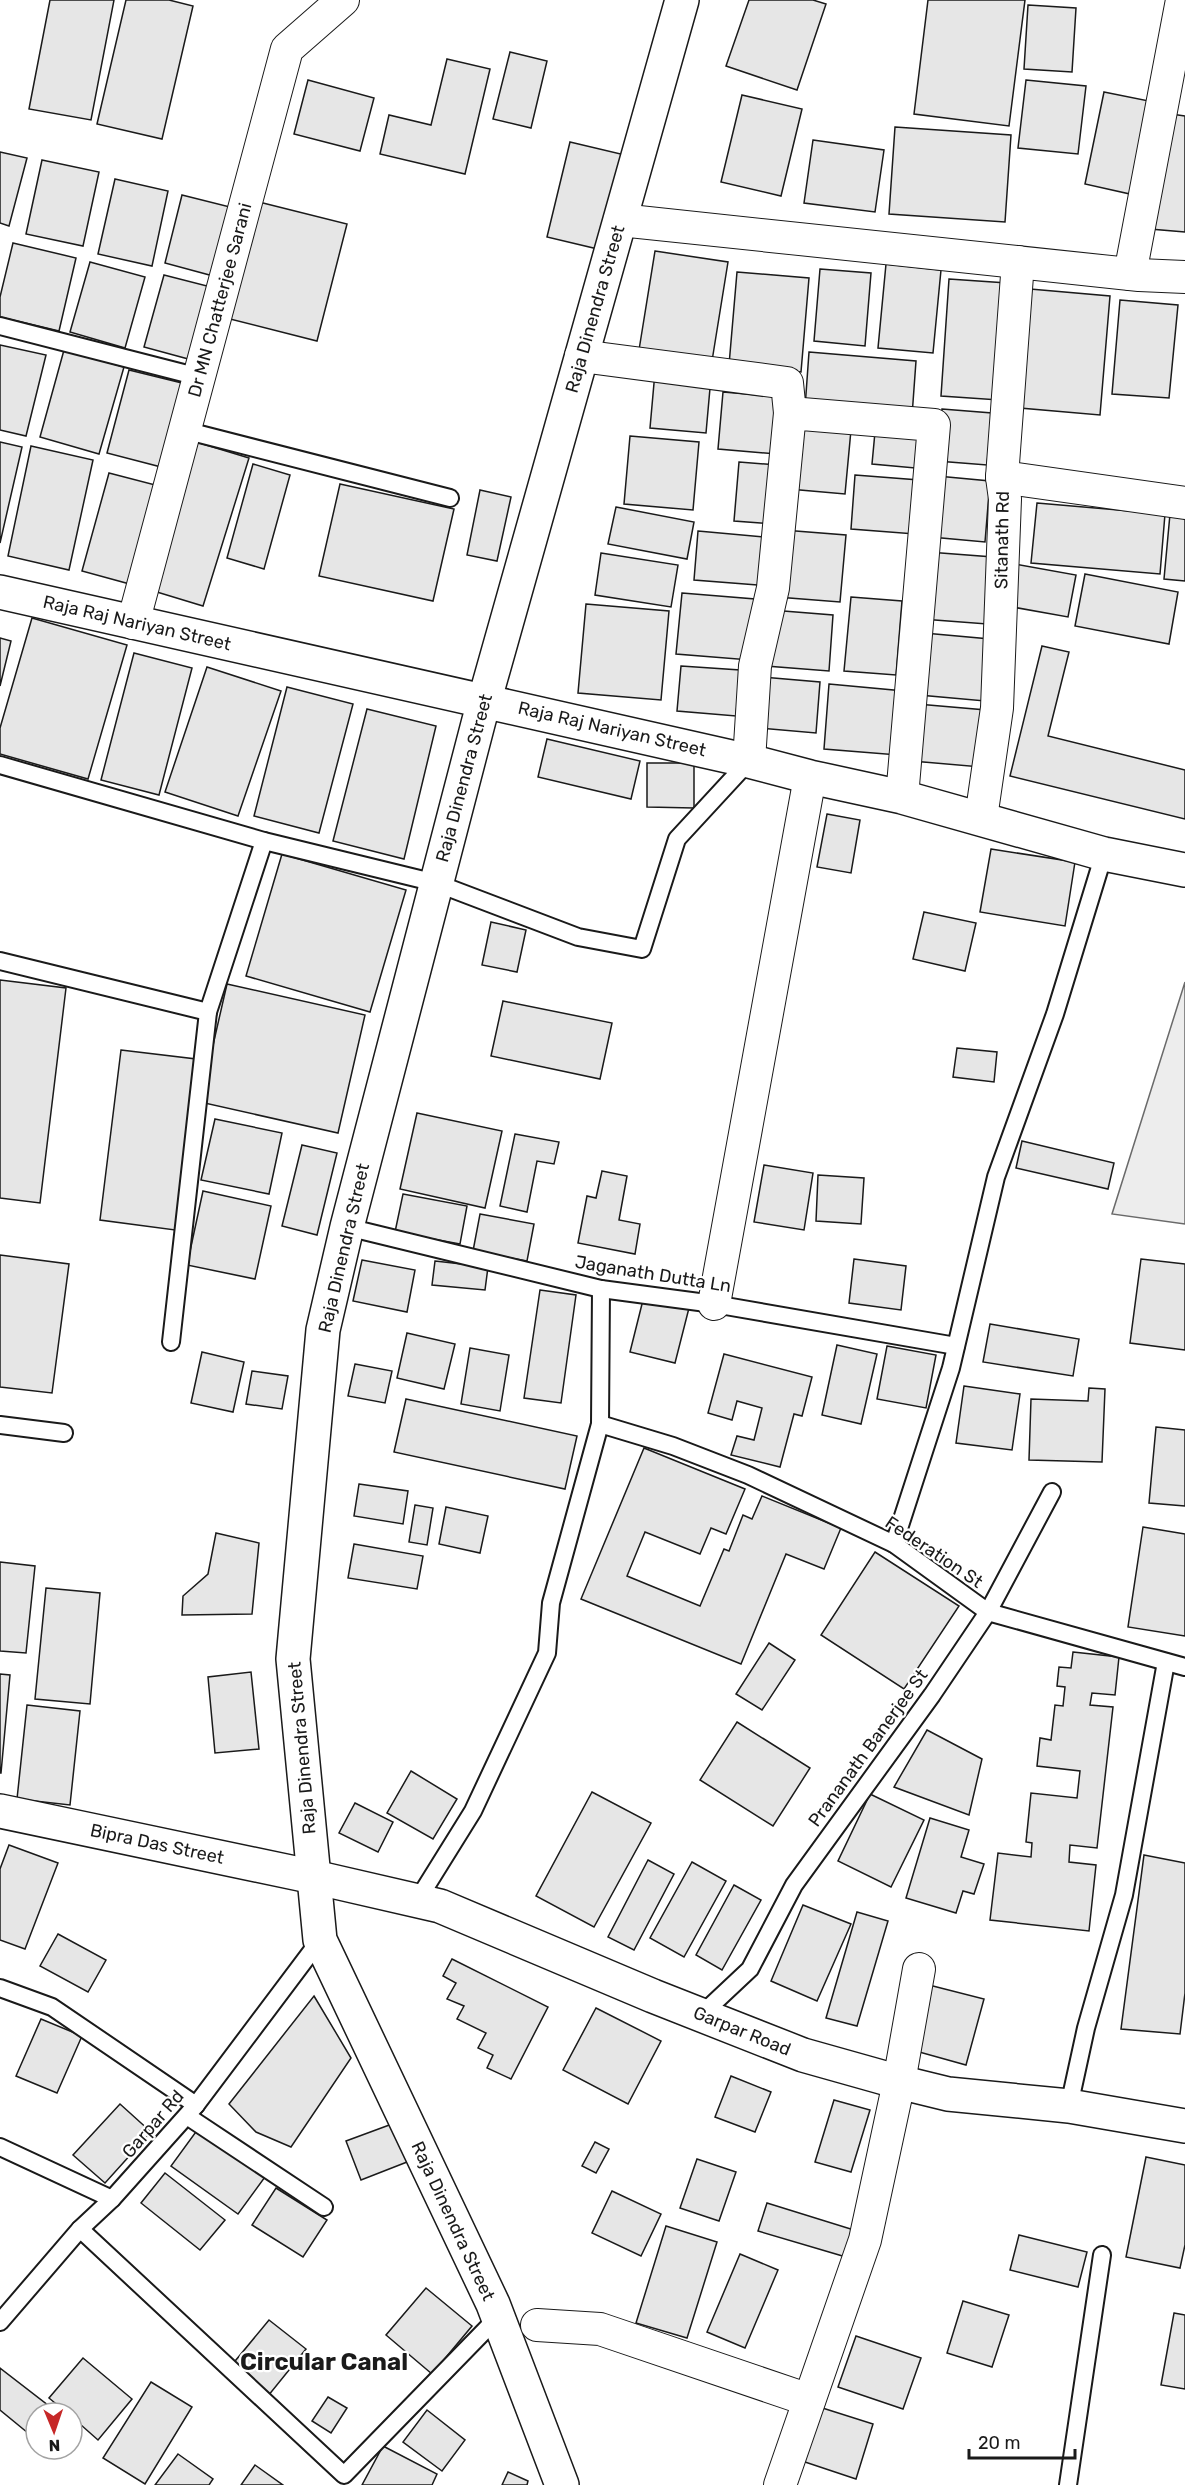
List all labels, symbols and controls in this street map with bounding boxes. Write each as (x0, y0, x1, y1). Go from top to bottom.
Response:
street label: Dr MN Chatterjee Sarani (183, 200, 257, 400)
street label: Raja Dinendra Street (561, 223, 629, 395)
street label: Sitanath Rd (990, 491, 1014, 589)
street label: Raja Raj Nariyan Street (41, 591, 233, 655)
street label: Raja Dinendra Street (431, 691, 497, 865)
street label: Raja Raj Nariyan Street (516, 697, 708, 761)
street label: Raja Dinendra Street (314, 1161, 374, 1335)
street label: Jaganath Dutta Ln (573, 1251, 733, 1297)
street label: Federation St (881, 1511, 987, 1593)
street label: Raja Dinendra Street (283, 1661, 321, 1835)
street label: Prananath Banerjee St (803, 1665, 933, 1831)
street label: Bipra Das Street (88, 1819, 226, 1869)
street label: Garpar Road (690, 2001, 794, 2061)
street label: Garpar Rd (117, 2085, 189, 2163)
street label: Raja Dinendra Street (406, 2138, 500, 2304)
district label: Circular Canal (240, 2348, 408, 2376)
north arrow (24, 2401, 84, 2461)
scale bar (969, 2422, 1076, 2460)
text: 20 m (978, 2432, 1020, 2454)
text: N (48, 2436, 61, 2455)

